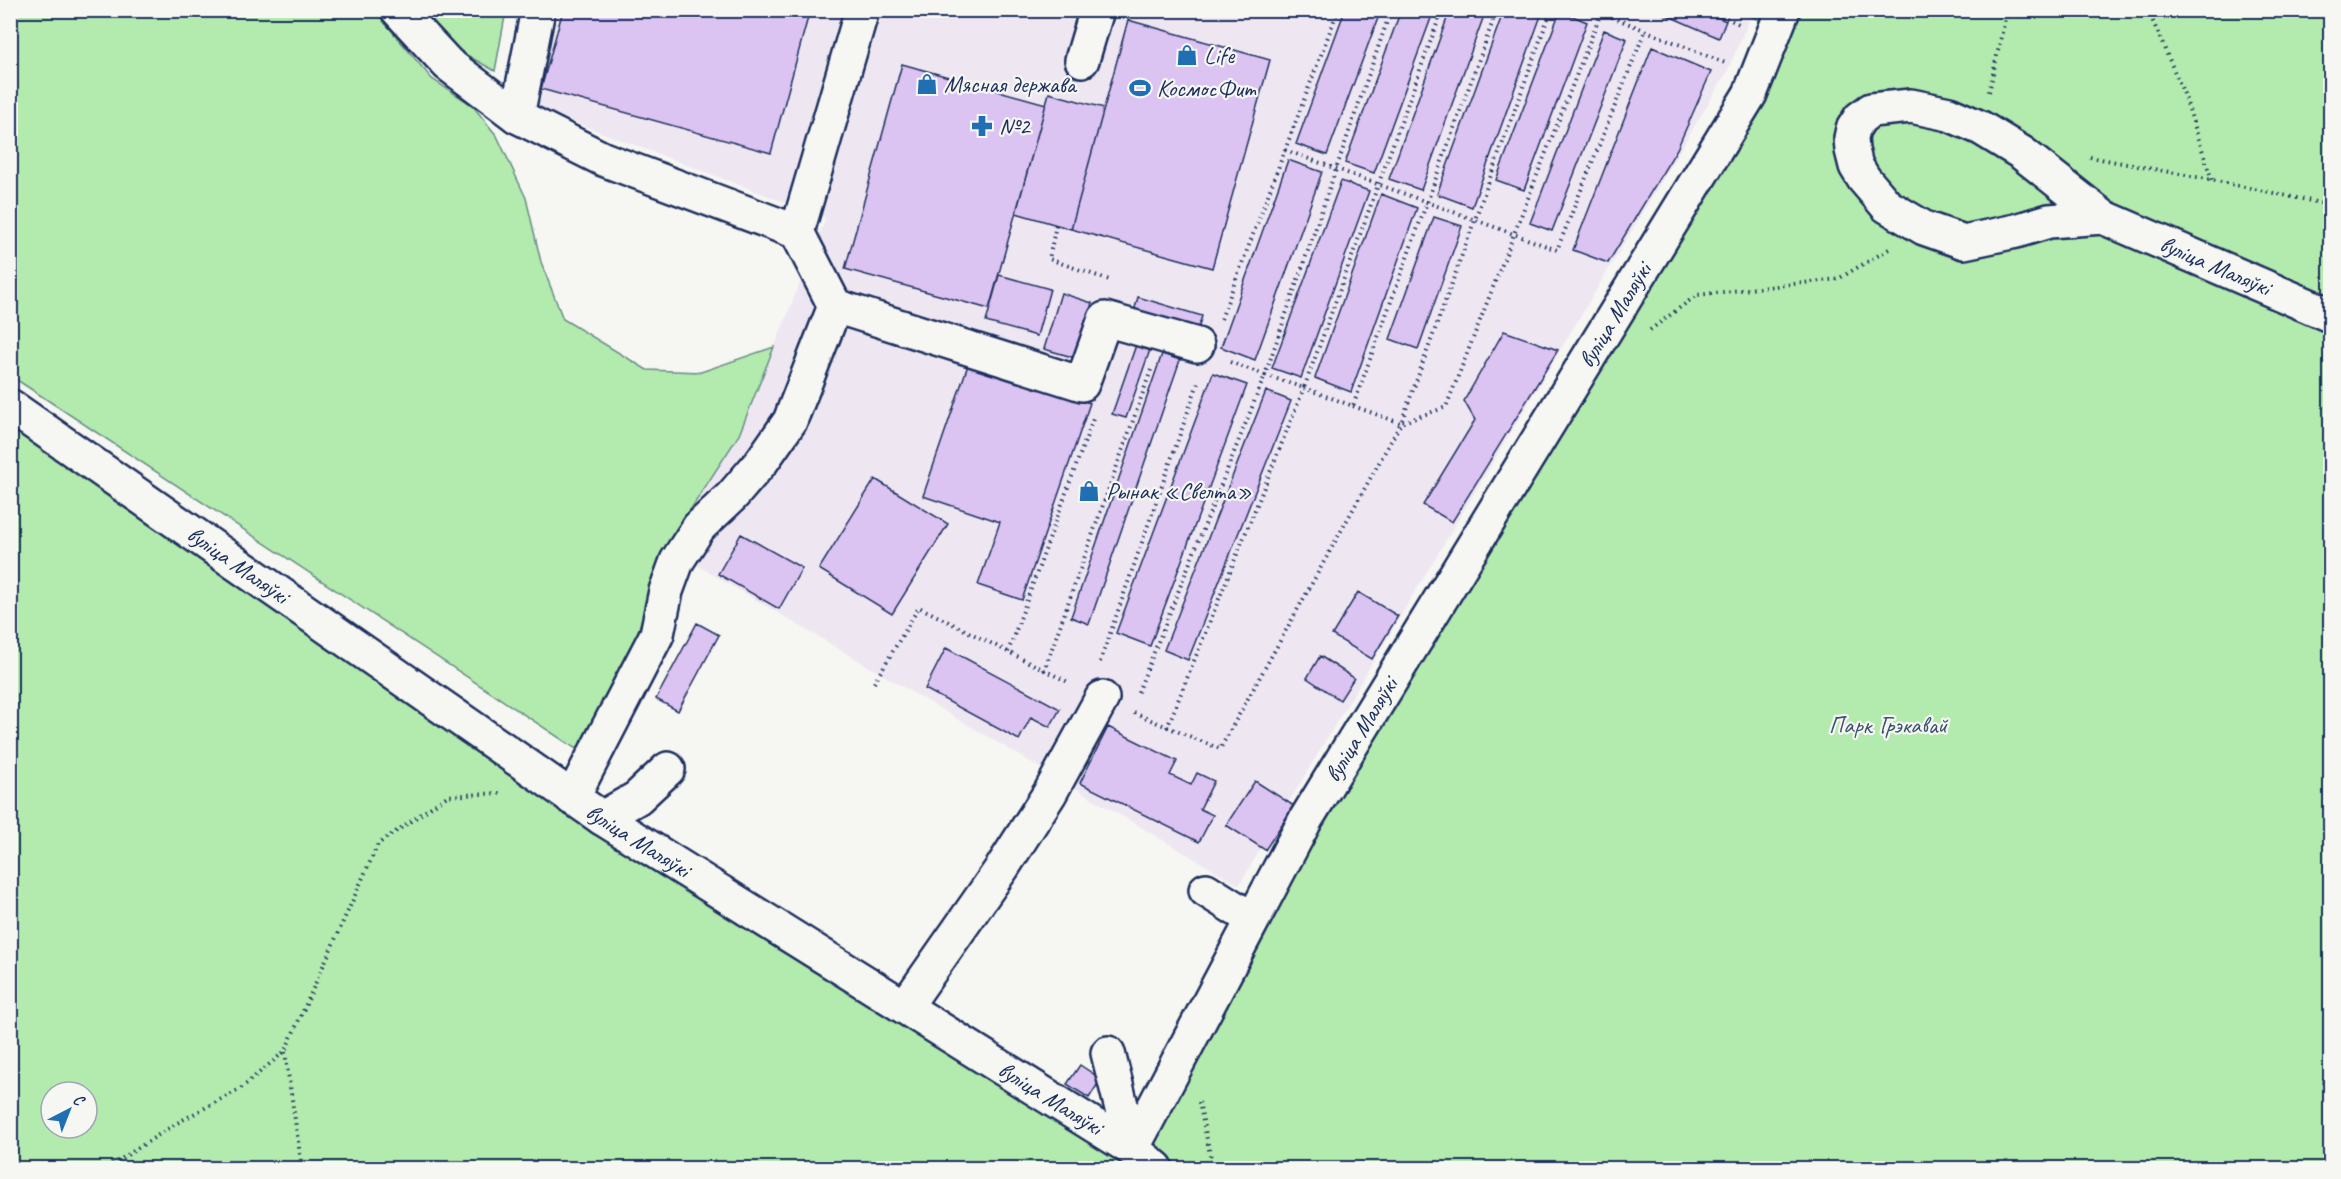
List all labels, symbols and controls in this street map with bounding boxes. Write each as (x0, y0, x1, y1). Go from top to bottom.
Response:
place label: Life (1204, 40, 1236, 70)
shop icon: Life (1175, 43, 1199, 67)
place label: Мясная держава (944, 69, 1078, 99)
shop icon: Мясная держава (915, 72, 939, 96)
place label: КосмосФит (1157, 73, 1257, 103)
sports icon: КосмосФит (1128, 76, 1152, 100)
place label: №2 (999, 111, 1032, 141)
pharmacy icon: №2 (970, 114, 994, 138)
street label: вуліца Маляўкі (2156, 228, 2278, 304)
street label: вуліца Маляўкі (1571, 255, 1659, 373)
place label: Рынак «Свелта» (1106, 476, 1252, 506)
shop icon: Рынак «Свелта» (1077, 479, 1101, 503)
street label: вуліца Маляўкі (181, 519, 297, 612)
street label: вуліца Маляўкі (1317, 669, 1406, 787)
park label: Парк Грэкавай (1829, 710, 1949, 740)
street label: вуліца Маляўкі (580, 797, 698, 886)
street label: вуліца Маляўкі (993, 1054, 1110, 1143)
north arrow (39, 1080, 99, 1140)
text: С (69, 1090, 90, 1111)

